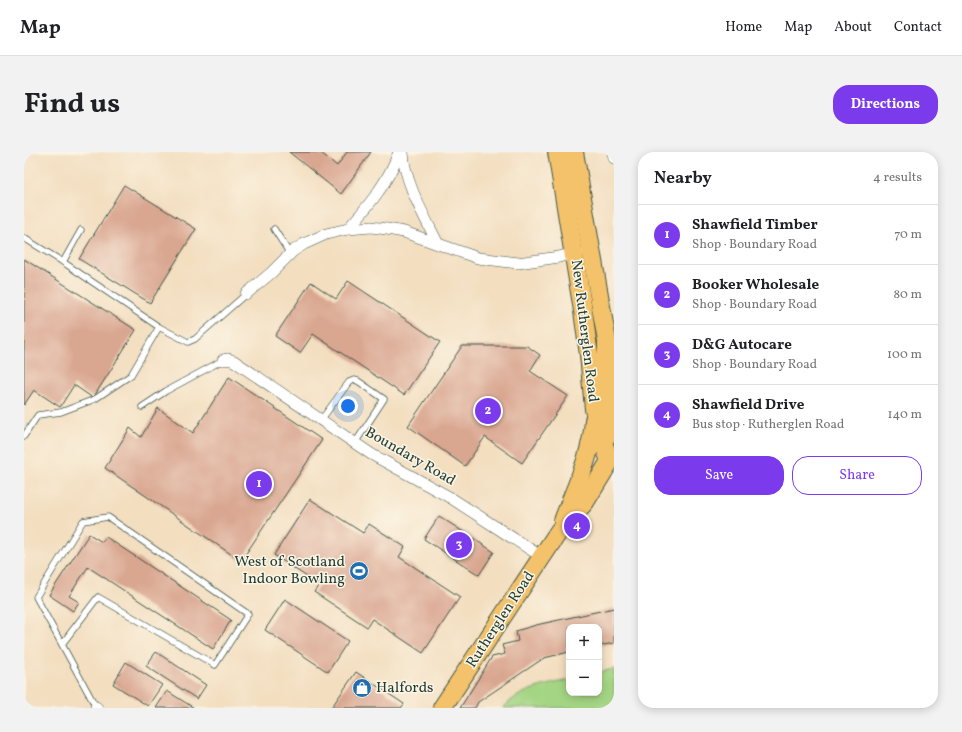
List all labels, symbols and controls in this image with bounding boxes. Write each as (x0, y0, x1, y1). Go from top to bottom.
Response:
text: Map (20, 15, 61, 41)
text: Home (725, 18, 762, 37)
text: Map (784, 18, 812, 37)
text: About (834, 18, 872, 37)
text: Contact (894, 18, 942, 37)
text: Find us (24, 85, 120, 124)
button: Directions (833, 85, 938, 124)
text: Nearby (654, 167, 712, 190)
text: 4 results (873, 169, 922, 187)
text: Shawfield Timber (692, 215, 818, 236)
text: 1 (664, 226, 670, 244)
text: 70 m (894, 226, 922, 244)
text: Shop · Boundary Road (692, 236, 817, 254)
street label: New Rutherglen Road (565, 258, 603, 404)
text: Booker Wholesale (692, 275, 819, 296)
text: 2 (664, 286, 670, 304)
text: 80 m (893, 286, 922, 304)
text: Shop · Boundary Road (692, 296, 817, 314)
text: D&G Autocare (692, 335, 792, 356)
text: 3 (664, 346, 670, 364)
text: 100 m (887, 346, 922, 364)
text: Shop · Boundary Road (692, 356, 817, 374)
text: Shawfield Drive (692, 395, 804, 416)
your location (338, 396, 358, 416)
pin: 2 (475, 396, 501, 426)
text: 4 (663, 406, 671, 424)
text: 140 m (888, 406, 922, 424)
text: Bus stop · Rutherglen Road (692, 416, 844, 434)
street label: Boundary Road (361, 423, 459, 491)
button: Save (654, 456, 784, 495)
button: Share (792, 456, 922, 495)
pin: 1 (246, 469, 272, 499)
pin: 4 (564, 511, 590, 541)
pin: 3 (446, 530, 472, 560)
place label: West of Scotland Indoor Bowling (234, 552, 345, 590)
sports icon: West of Scotland Indoor Bowling (348, 560, 370, 582)
street label: Rutherglen Road (462, 568, 540, 672)
map controls (566, 624, 602, 696)
button: + (566, 624, 602, 660)
button: − (566, 660, 602, 696)
shop icon: Halfords (351, 677, 373, 699)
place label: Halfords (376, 678, 434, 699)

